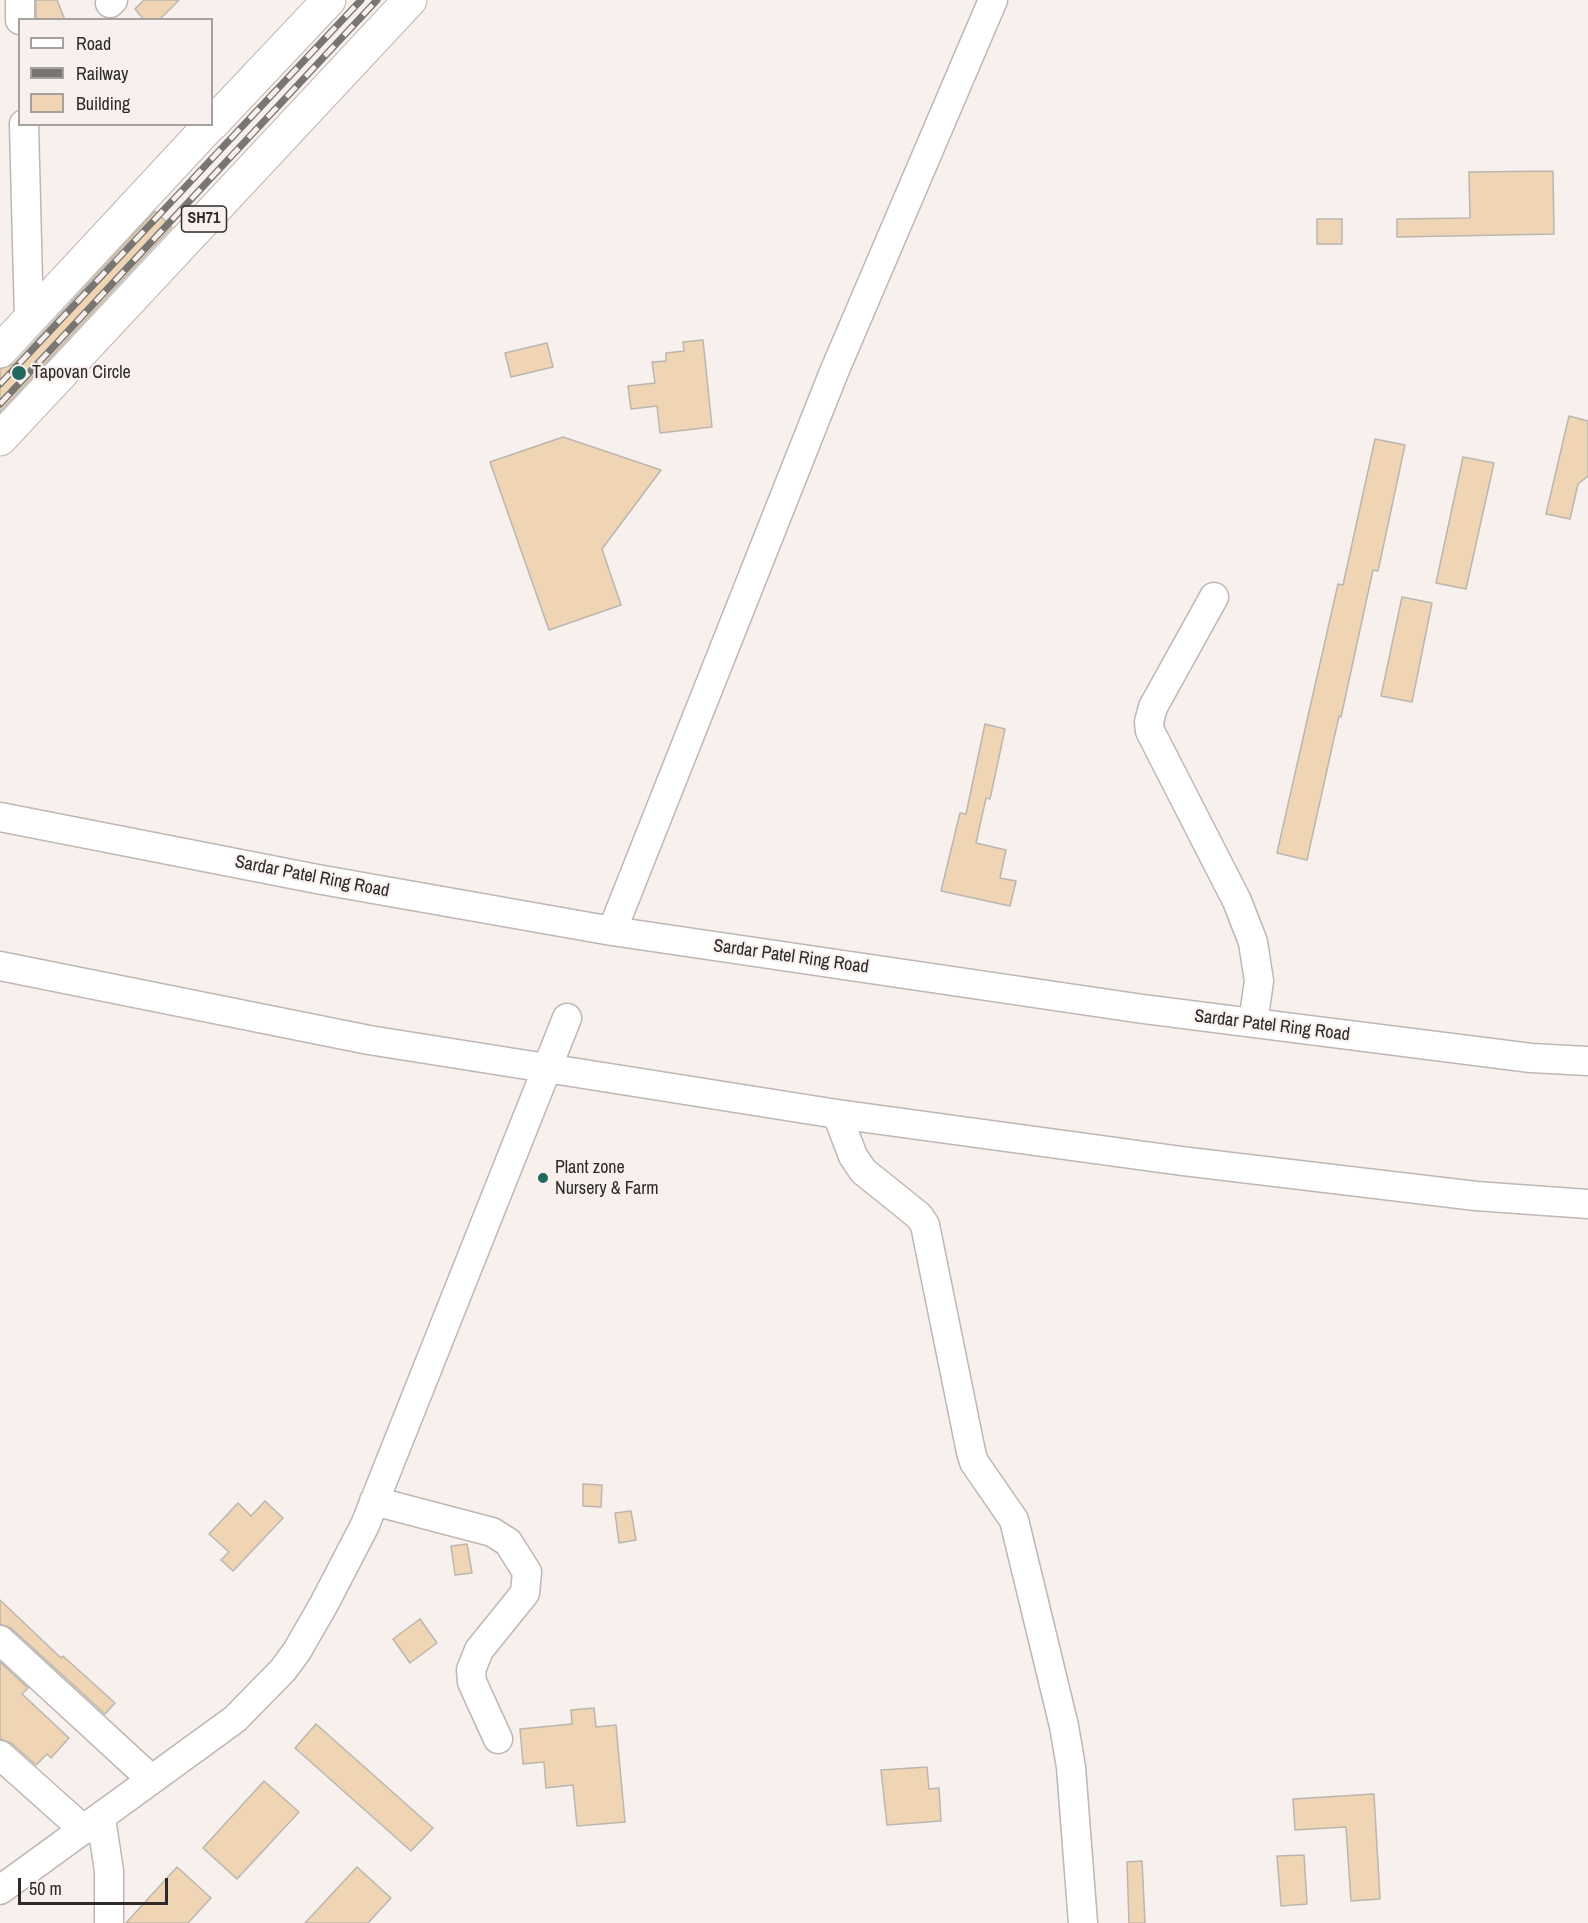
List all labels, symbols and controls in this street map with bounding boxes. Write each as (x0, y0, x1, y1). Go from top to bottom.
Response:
legend (18, 18, 213, 126)
text: Road (76, 31, 111, 56)
text: Railway (76, 61, 129, 86)
text: Building (76, 91, 130, 116)
road number: SH71 (182, 206, 226, 232)
place label: Tapovan Circle (32, 362, 131, 384)
marker: Tapovan Circle (10, 364, 28, 382)
street label: Sardar Patel Ring Road (233, 851, 391, 903)
street label: Sardar Patel Ring Road (712, 935, 870, 979)
street label: Sardar Patel Ring Road (1193, 1006, 1351, 1046)
place label: Plant zone Nursery & Farm (555, 1157, 658, 1200)
marker: Plant zone Nursery & Farm (536, 1171, 550, 1185)
scale bar (21, 1866, 171, 1904)
text: 50 m (29, 1876, 62, 1901)

